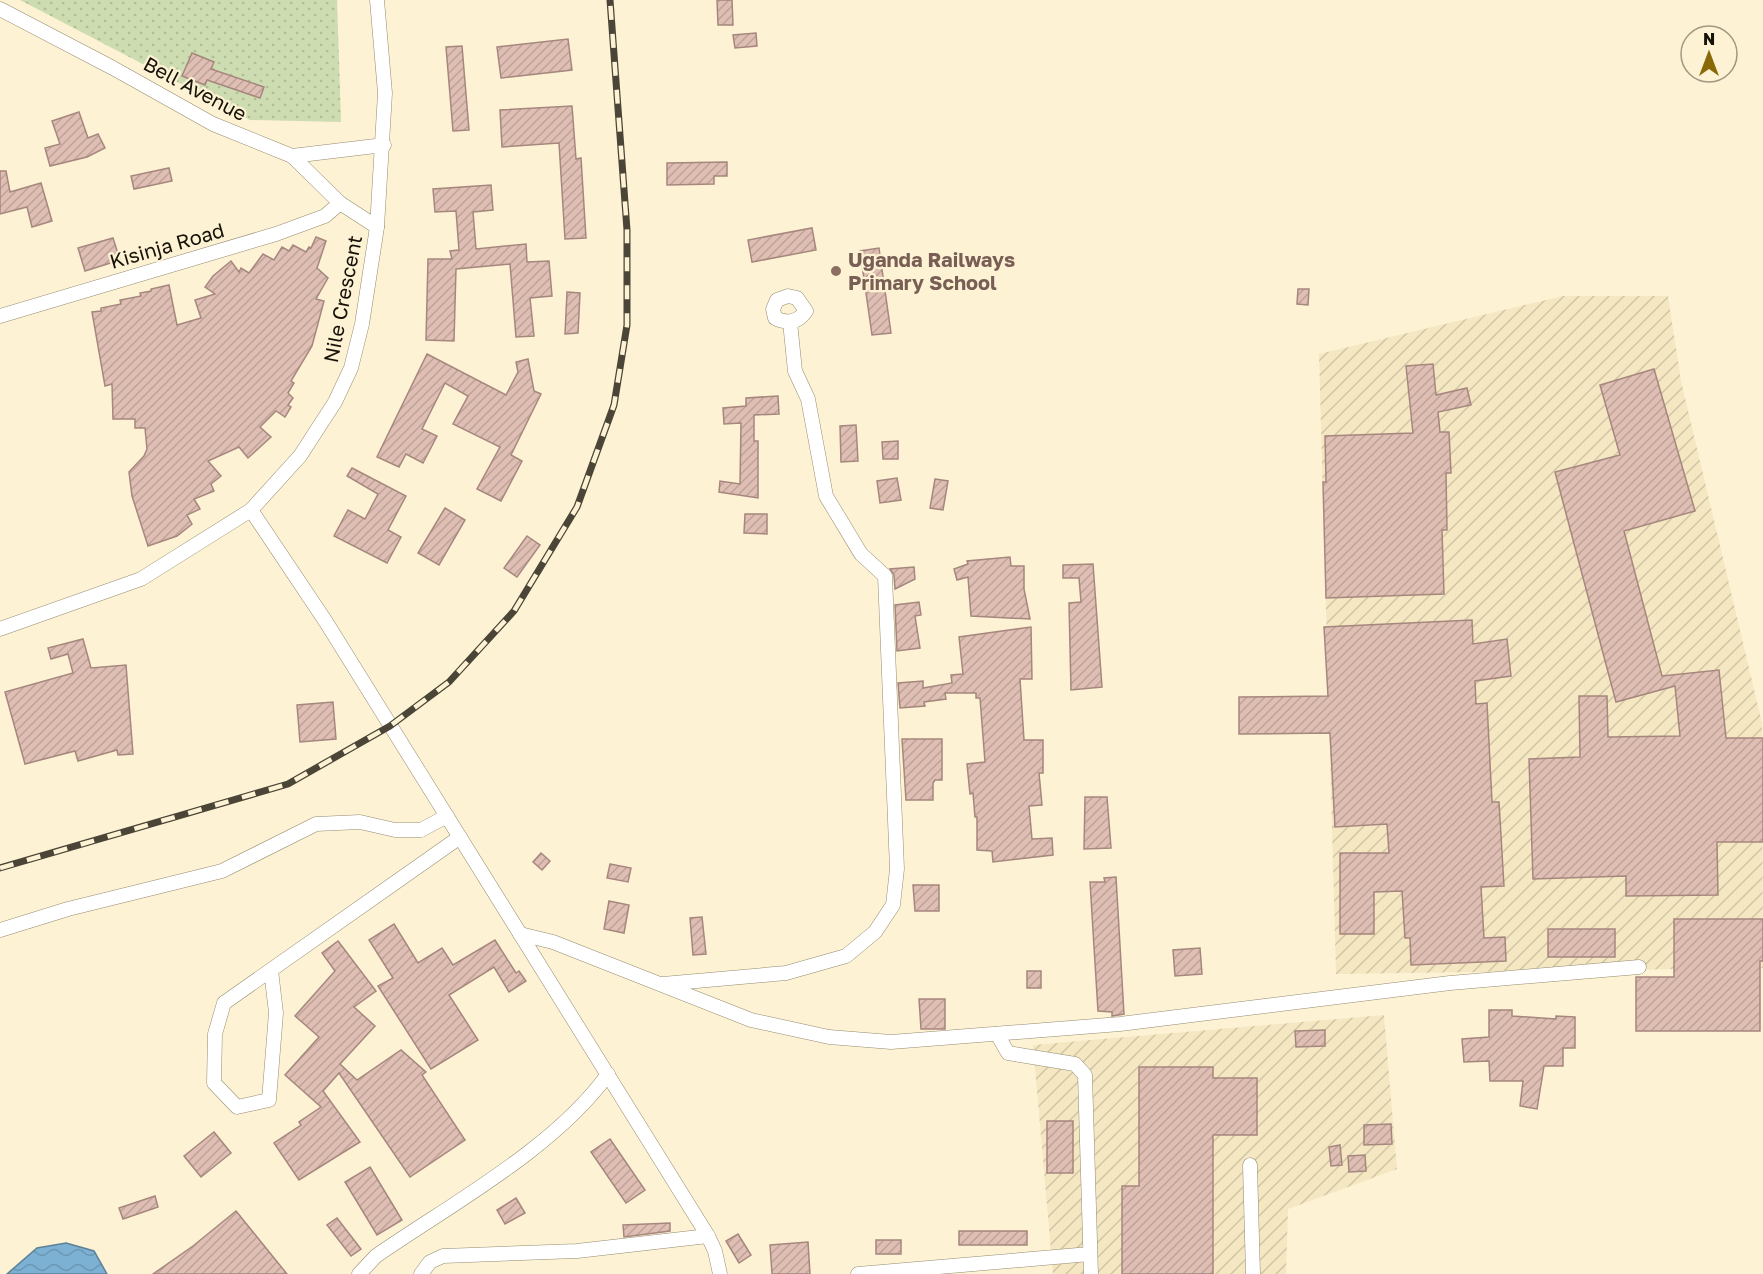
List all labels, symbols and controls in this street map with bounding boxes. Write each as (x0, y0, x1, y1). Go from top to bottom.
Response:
north arrow (1679, 24, 1739, 84)
text: N (1703, 29, 1715, 49)
street label: Bell Avenue (140, 51, 251, 125)
street label: Kisinja Road (107, 217, 227, 273)
street label: Nile Crescent (318, 233, 366, 365)
place label: Uganda Railways Primary School (848, 247, 1015, 294)
marker: Uganda Railways Primary School (829, 264, 843, 278)

